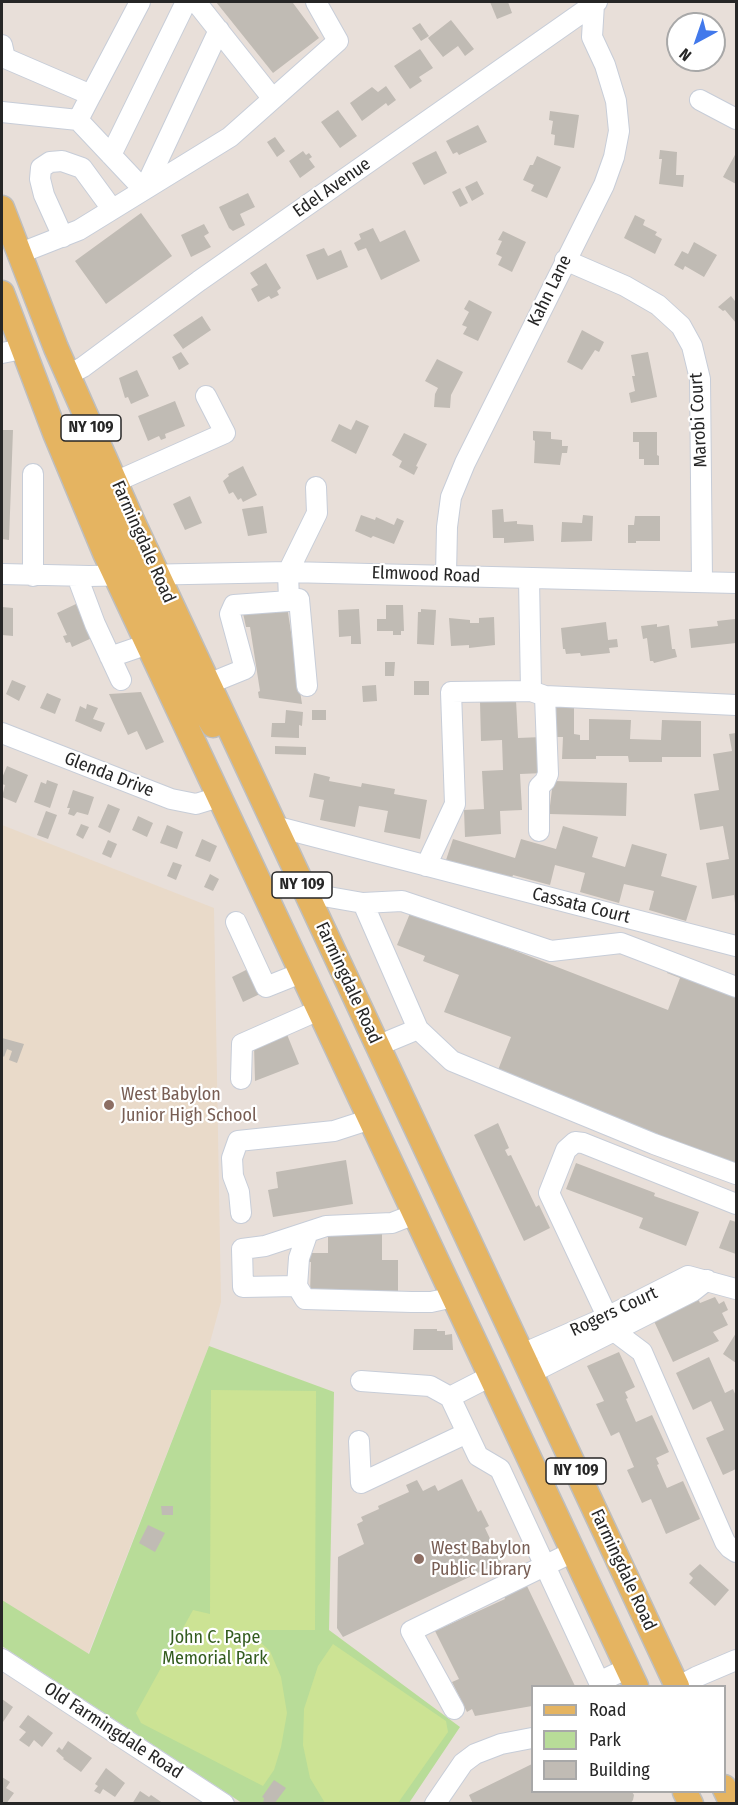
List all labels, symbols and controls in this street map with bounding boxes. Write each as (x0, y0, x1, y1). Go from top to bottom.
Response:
north arrow (666, 12, 726, 72)
text: N (676, 44, 695, 65)
street label: Edel Avenue (289, 153, 375, 223)
street label: Kahn Lane (524, 252, 576, 330)
street label: Marobi Court (686, 372, 712, 468)
road number: NY 109 (61, 415, 121, 441)
street label: Farmingdale Road (106, 478, 180, 606)
street label: Elmwood Road (371, 562, 481, 588)
street label: Glenda Drive (61, 748, 157, 802)
road number: NY 109 (272, 872, 332, 898)
street label: Cassata Court (530, 883, 632, 929)
street label: Farmingdale Road (310, 919, 386, 1047)
place label: West Babylon Junior High School (121, 1084, 257, 1126)
marker: West Babylon Junior High School (102, 1098, 116, 1112)
street label: Rogers Court (567, 1282, 661, 1342)
road number: NY 109 (546, 1458, 606, 1484)
street label: Farmingdale Road (585, 1506, 661, 1634)
place label: West Babylon Public Library (431, 1538, 531, 1580)
marker: West Babylon Public Library (412, 1552, 426, 1566)
park label: John C. Pape Memorial Park (162, 1627, 268, 1670)
street label: Old Farmingdale Road (40, 1678, 186, 1784)
legend (531, 1685, 726, 1793)
text: Road (589, 1699, 626, 1721)
text: Park (589, 1729, 621, 1751)
text: Building (589, 1759, 650, 1781)

